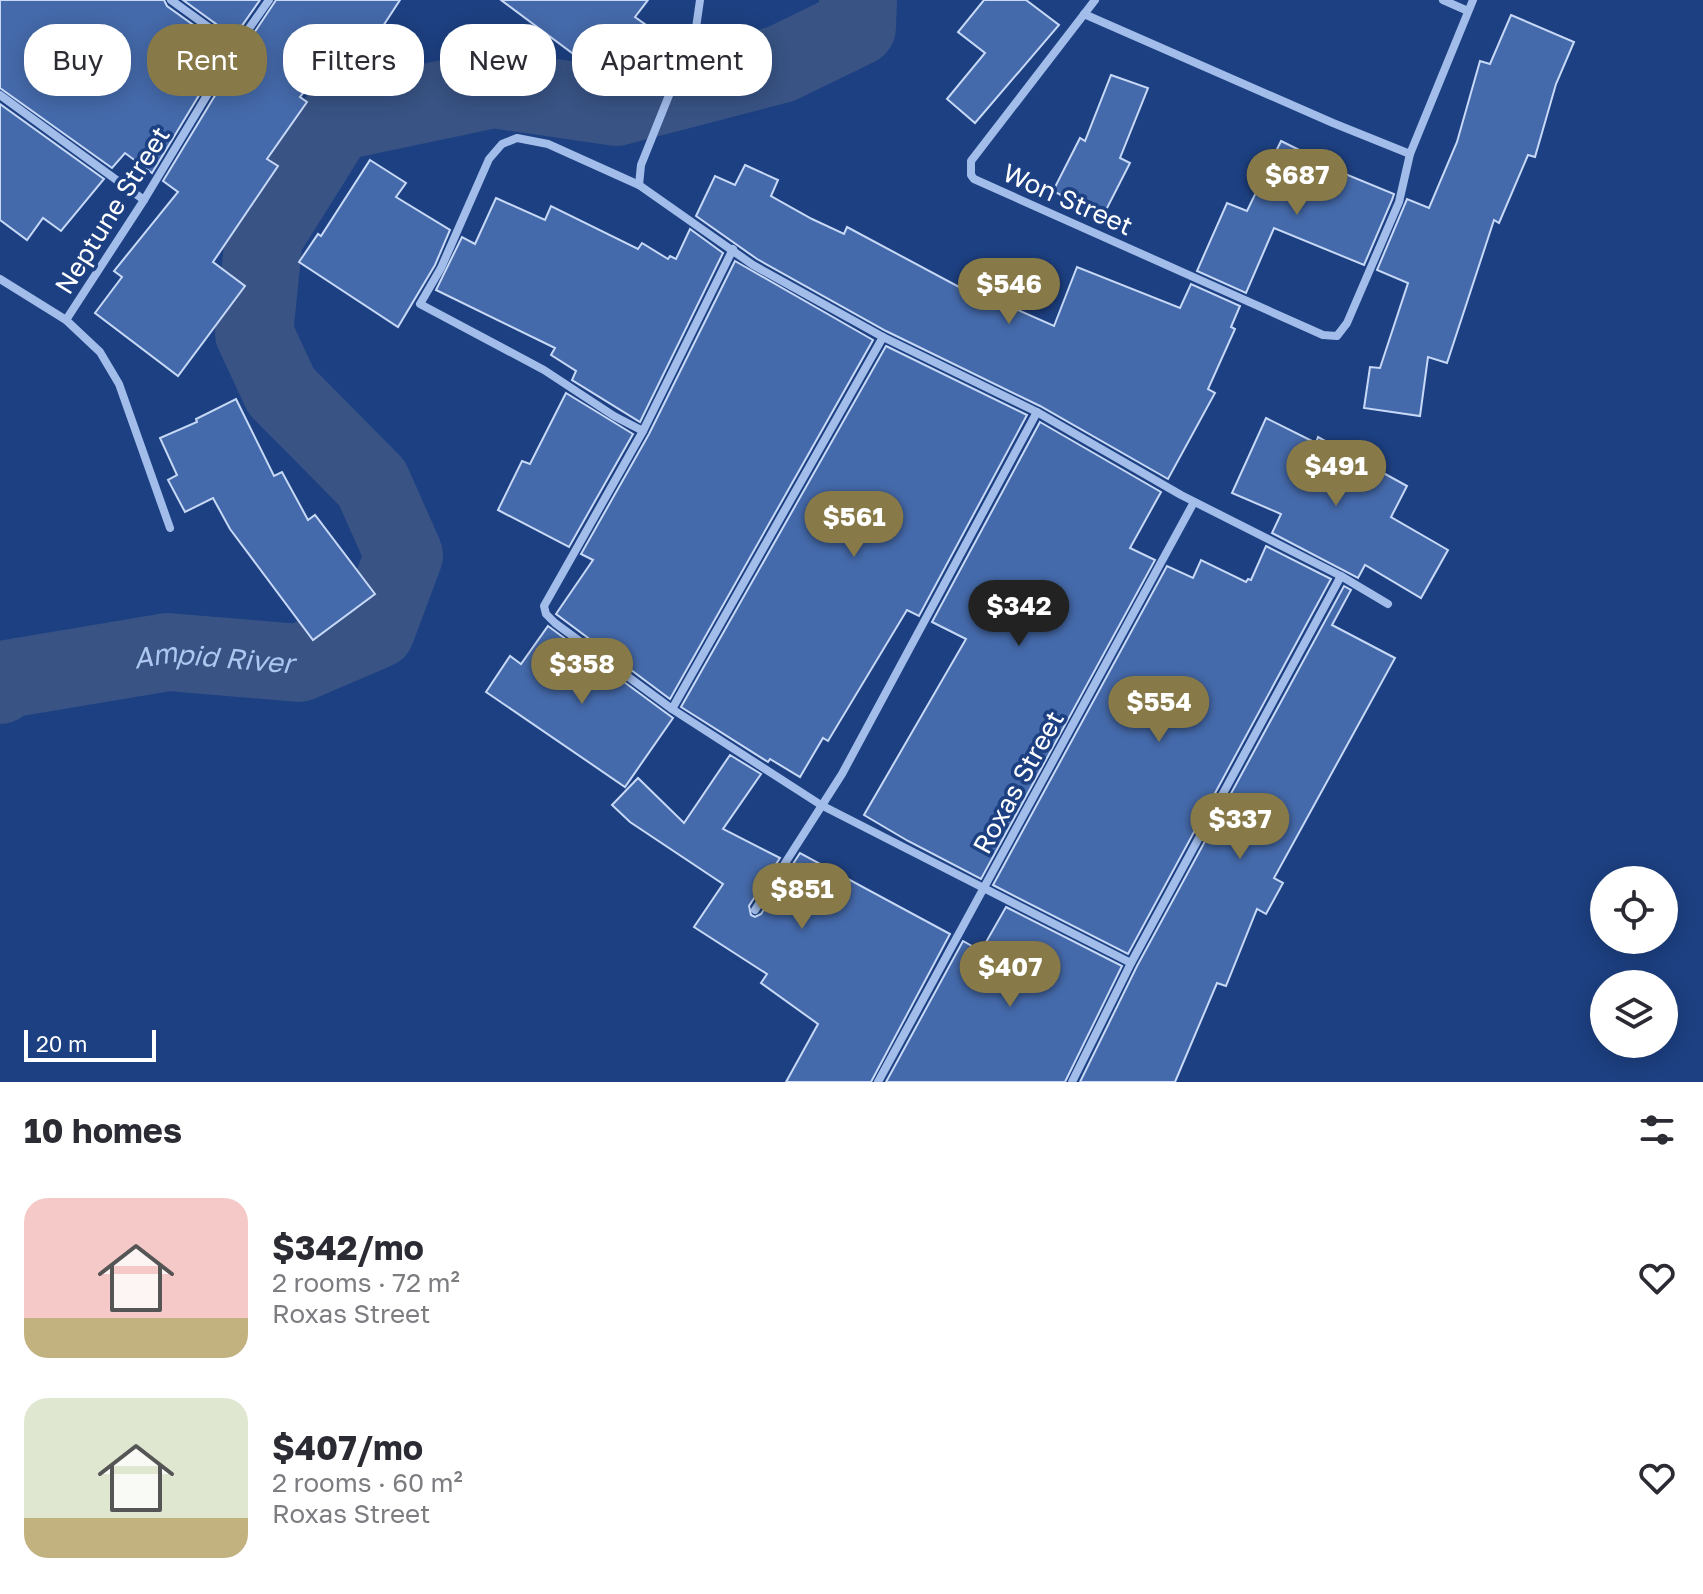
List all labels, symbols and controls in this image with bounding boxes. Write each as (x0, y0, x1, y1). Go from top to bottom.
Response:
chip: Buy (24, 24, 131, 96)
chip: Rent (147, 24, 267, 96)
chip: Filters (283, 24, 424, 96)
chip: New (440, 24, 556, 96)
chip: Apartment (572, 24, 772, 96)
street label: Neptune Street (48, 121, 176, 299)
pin: $687 (1250, 149, 1344, 217)
street label: Won Street (998, 157, 1138, 241)
text: $687 (1265, 159, 1329, 190)
pin: $546 (962, 258, 1056, 326)
text: $546 (976, 268, 1042, 299)
pin: $491 (1289, 440, 1383, 508)
text: $491 (1304, 450, 1368, 481)
pin: $561 (807, 491, 901, 559)
text: $561 (822, 501, 886, 532)
pin: $342 (972, 580, 1066, 648)
text: $342 (986, 590, 1052, 621)
water label: Ampid River (131, 634, 299, 679)
pin: $358 (535, 638, 629, 706)
text: $358 (549, 648, 615, 679)
pin: $554 (1112, 676, 1206, 744)
text: $554 (1126, 686, 1192, 717)
street label: Roxas Street (966, 705, 1070, 859)
pin: $337 (1193, 793, 1287, 861)
text: $337 (1208, 803, 1272, 834)
pin: $851 (755, 863, 849, 931)
map controls (1590, 866, 1678, 1058)
button: locate (1590, 866, 1678, 954)
text: $851 (770, 873, 834, 904)
pin: $407 (963, 941, 1057, 1009)
text: $407 (978, 951, 1042, 982)
button: layers (1590, 970, 1678, 1058)
scale bar (24, 1026, 156, 1062)
text: 20 m (36, 1030, 87, 1057)
icon: filters (1635, 1108, 1679, 1152)
text: 10 homes (24, 1110, 182, 1150)
text: $342/mo (272, 1227, 424, 1267)
icon: home (88, 1230, 184, 1326)
icon: heart (1635, 1256, 1679, 1300)
text: 2 rooms · 72 m² (272, 1267, 460, 1298)
text: Roxas Street (272, 1298, 430, 1329)
text: $407/mo (272, 1427, 423, 1467)
icon: home (88, 1430, 184, 1526)
icon: heart (1635, 1456, 1679, 1500)
text: 2 rooms · 60 m² (272, 1467, 463, 1498)
text: Roxas Street (272, 1498, 430, 1529)

